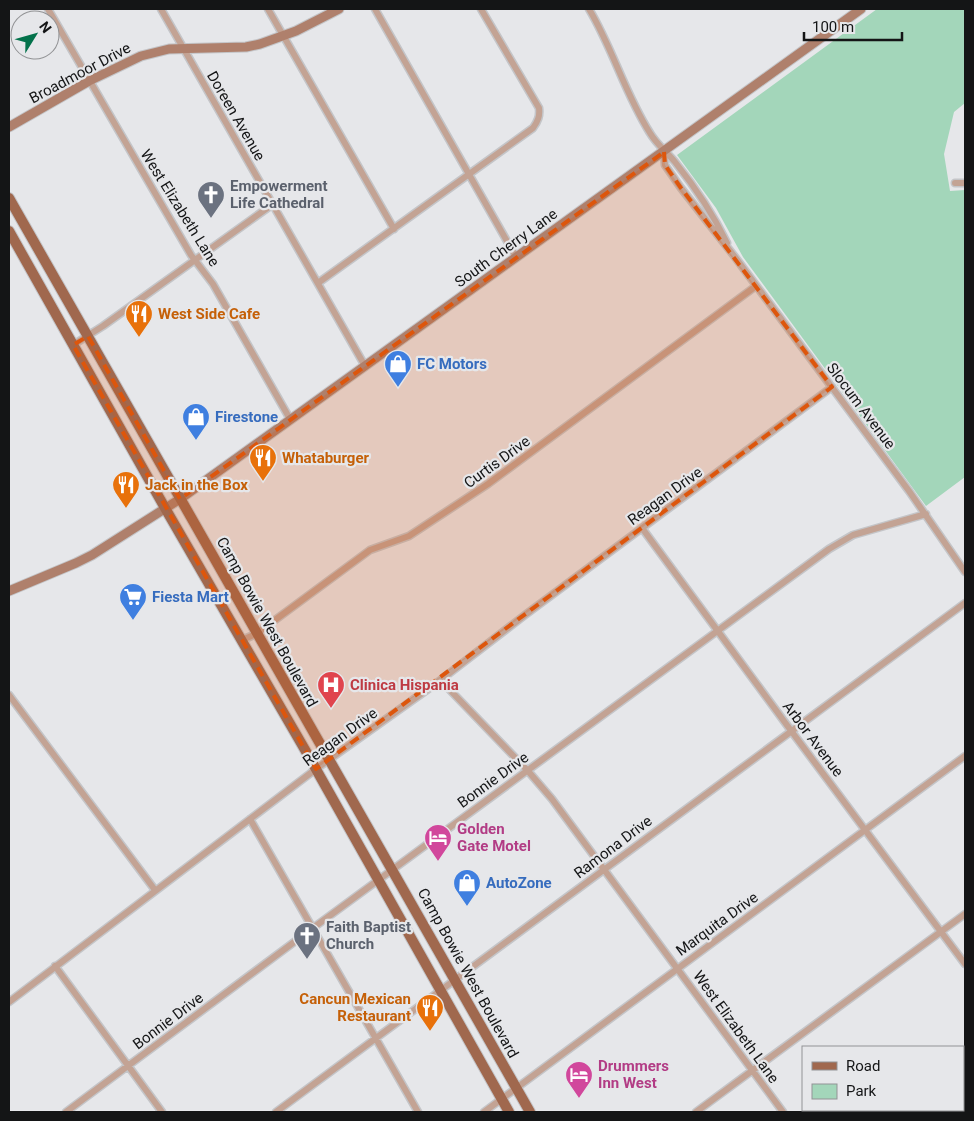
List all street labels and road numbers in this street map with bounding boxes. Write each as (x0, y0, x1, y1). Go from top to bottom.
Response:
street label: Broadmoor Drive (26, 39, 134, 107)
street label: Doreen Avenue (203, 68, 269, 164)
street label: West Elizabeth Lane (137, 146, 223, 270)
street label: South Cherry Lane (451, 205, 561, 291)
street label: Slocum Avenue (823, 359, 899, 453)
street label: Curtis Drive (460, 432, 534, 492)
street label: Reagan Drive (624, 463, 706, 529)
street label: Camp Bowie West Boulevard (213, 534, 321, 710)
street label: Arbor Avenue (779, 698, 847, 780)
street label: Reagan Drive (299, 704, 381, 770)
street label: Bonnie Drive (454, 748, 532, 812)
street label: Ramona Drive (570, 812, 656, 882)
street label: Camp Bowie West Boulevard (414, 885, 522, 1061)
street label: Marquita Drive (672, 888, 762, 960)
street label: West Elizabeth Lane (689, 967, 783, 1087)
street label: Bonnie Drive (129, 989, 207, 1053)

